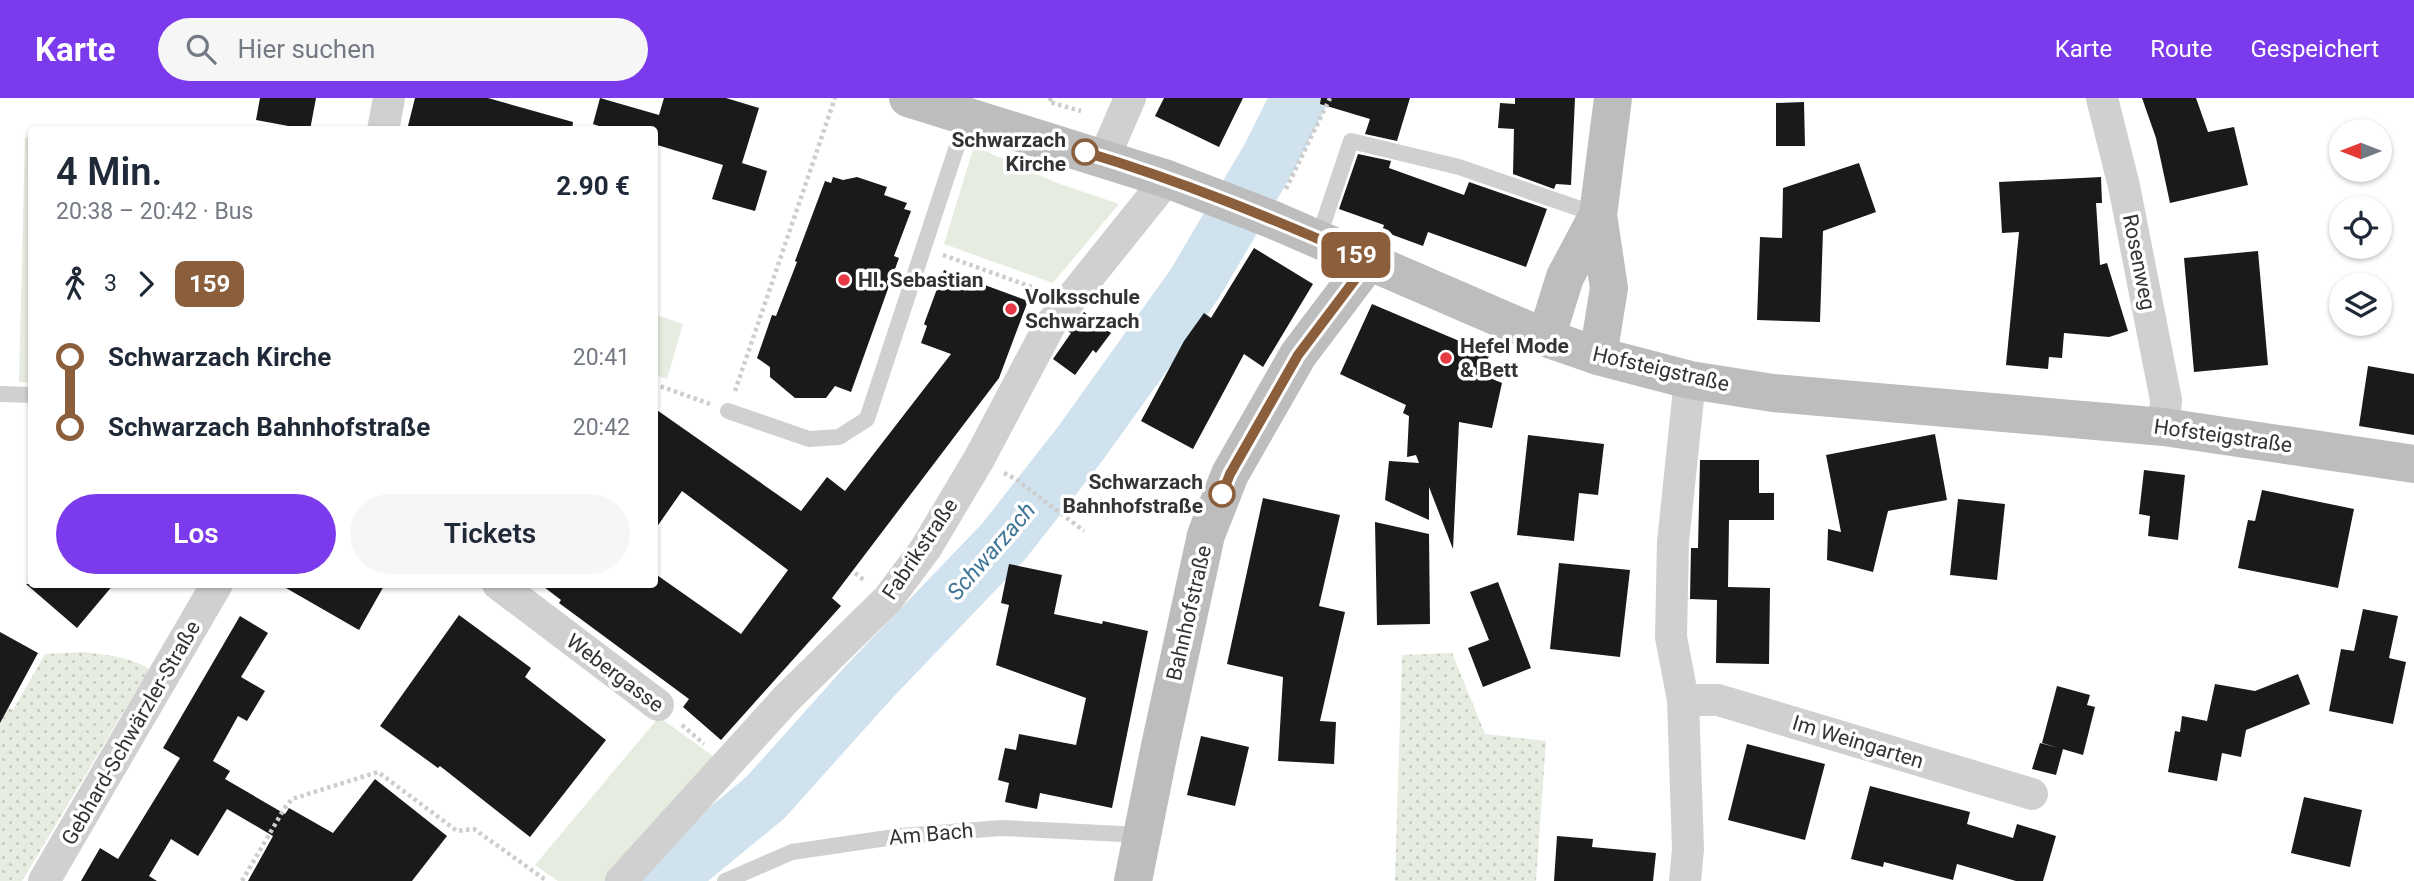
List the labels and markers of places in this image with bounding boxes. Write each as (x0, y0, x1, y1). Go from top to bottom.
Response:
place label: Schwarzach Kirche (951, 128, 1066, 176)
marker: Schwarzach Kirche (1072, 139, 1098, 165)
place label: Hl. Sebastian (858, 268, 983, 292)
marker: Hl. Sebastian (836, 272, 852, 288)
place label: Volksschule Schwarzach (1025, 285, 1140, 333)
marker: Volksschule Schwarzach (1003, 301, 1019, 317)
place label: Hefel Mode & Bett (1460, 334, 1569, 382)
marker: Hefel Mode & Bett (1438, 350, 1454, 366)
place label: Schwarzach Bahnhofstraße (1063, 470, 1203, 518)
marker: Schwarzach Bahnhofstraße (1209, 481, 1235, 507)

